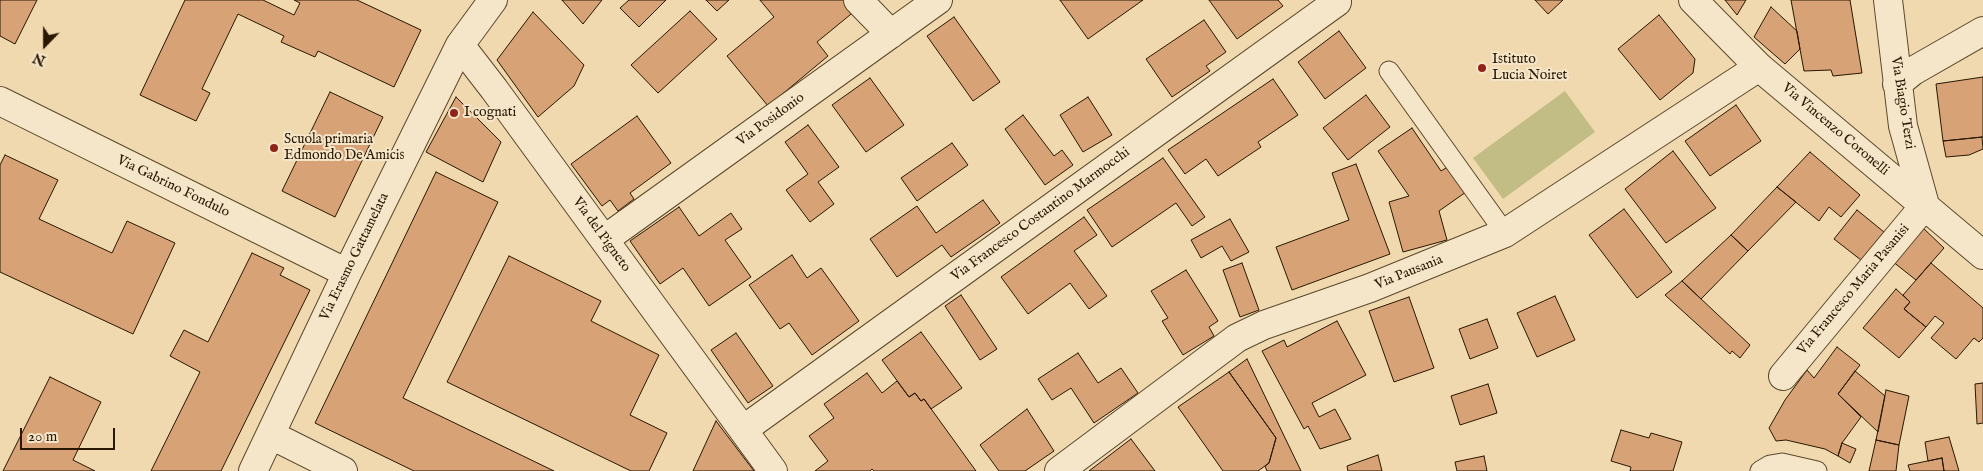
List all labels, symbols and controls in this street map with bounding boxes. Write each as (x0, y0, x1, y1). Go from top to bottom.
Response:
north arrow (20, 20, 70, 70)
text: N (30, 48, 48, 70)
place label: Istituto Lucia Noiret (1492, 52, 1567, 84)
street label: Via Biagio Terzi (1886, 55, 1918, 151)
marker: Istituto Lucia Noiret (1476, 62, 1488, 74)
street label: Via Vincenzo Coronelli (1778, 80, 1892, 180)
street label: Via Posidonio (734, 90, 808, 150)
place label: I cognati (464, 105, 516, 121)
marker: I cognati (448, 107, 460, 119)
place label: Scuola primaria Edmondo De Amicis (284, 132, 404, 164)
marker: Scuola primaria Edmondo De Amicis (268, 142, 280, 154)
street label: Via Francesco Costantino Marmocchi (948, 145, 1134, 285)
street label: Via Gabrino Fondulo (114, 152, 232, 222)
street label: Via Erasmo Gattamelata (317, 190, 393, 324)
street label: Via del Pigneto (568, 194, 634, 276)
street label: Via Francesco Maria Pasanisi (1794, 221, 1914, 359)
street label: Via Pausania (1373, 252, 1445, 294)
scale bar (22, 418, 118, 450)
text: 20 m (28, 427, 57, 446)

